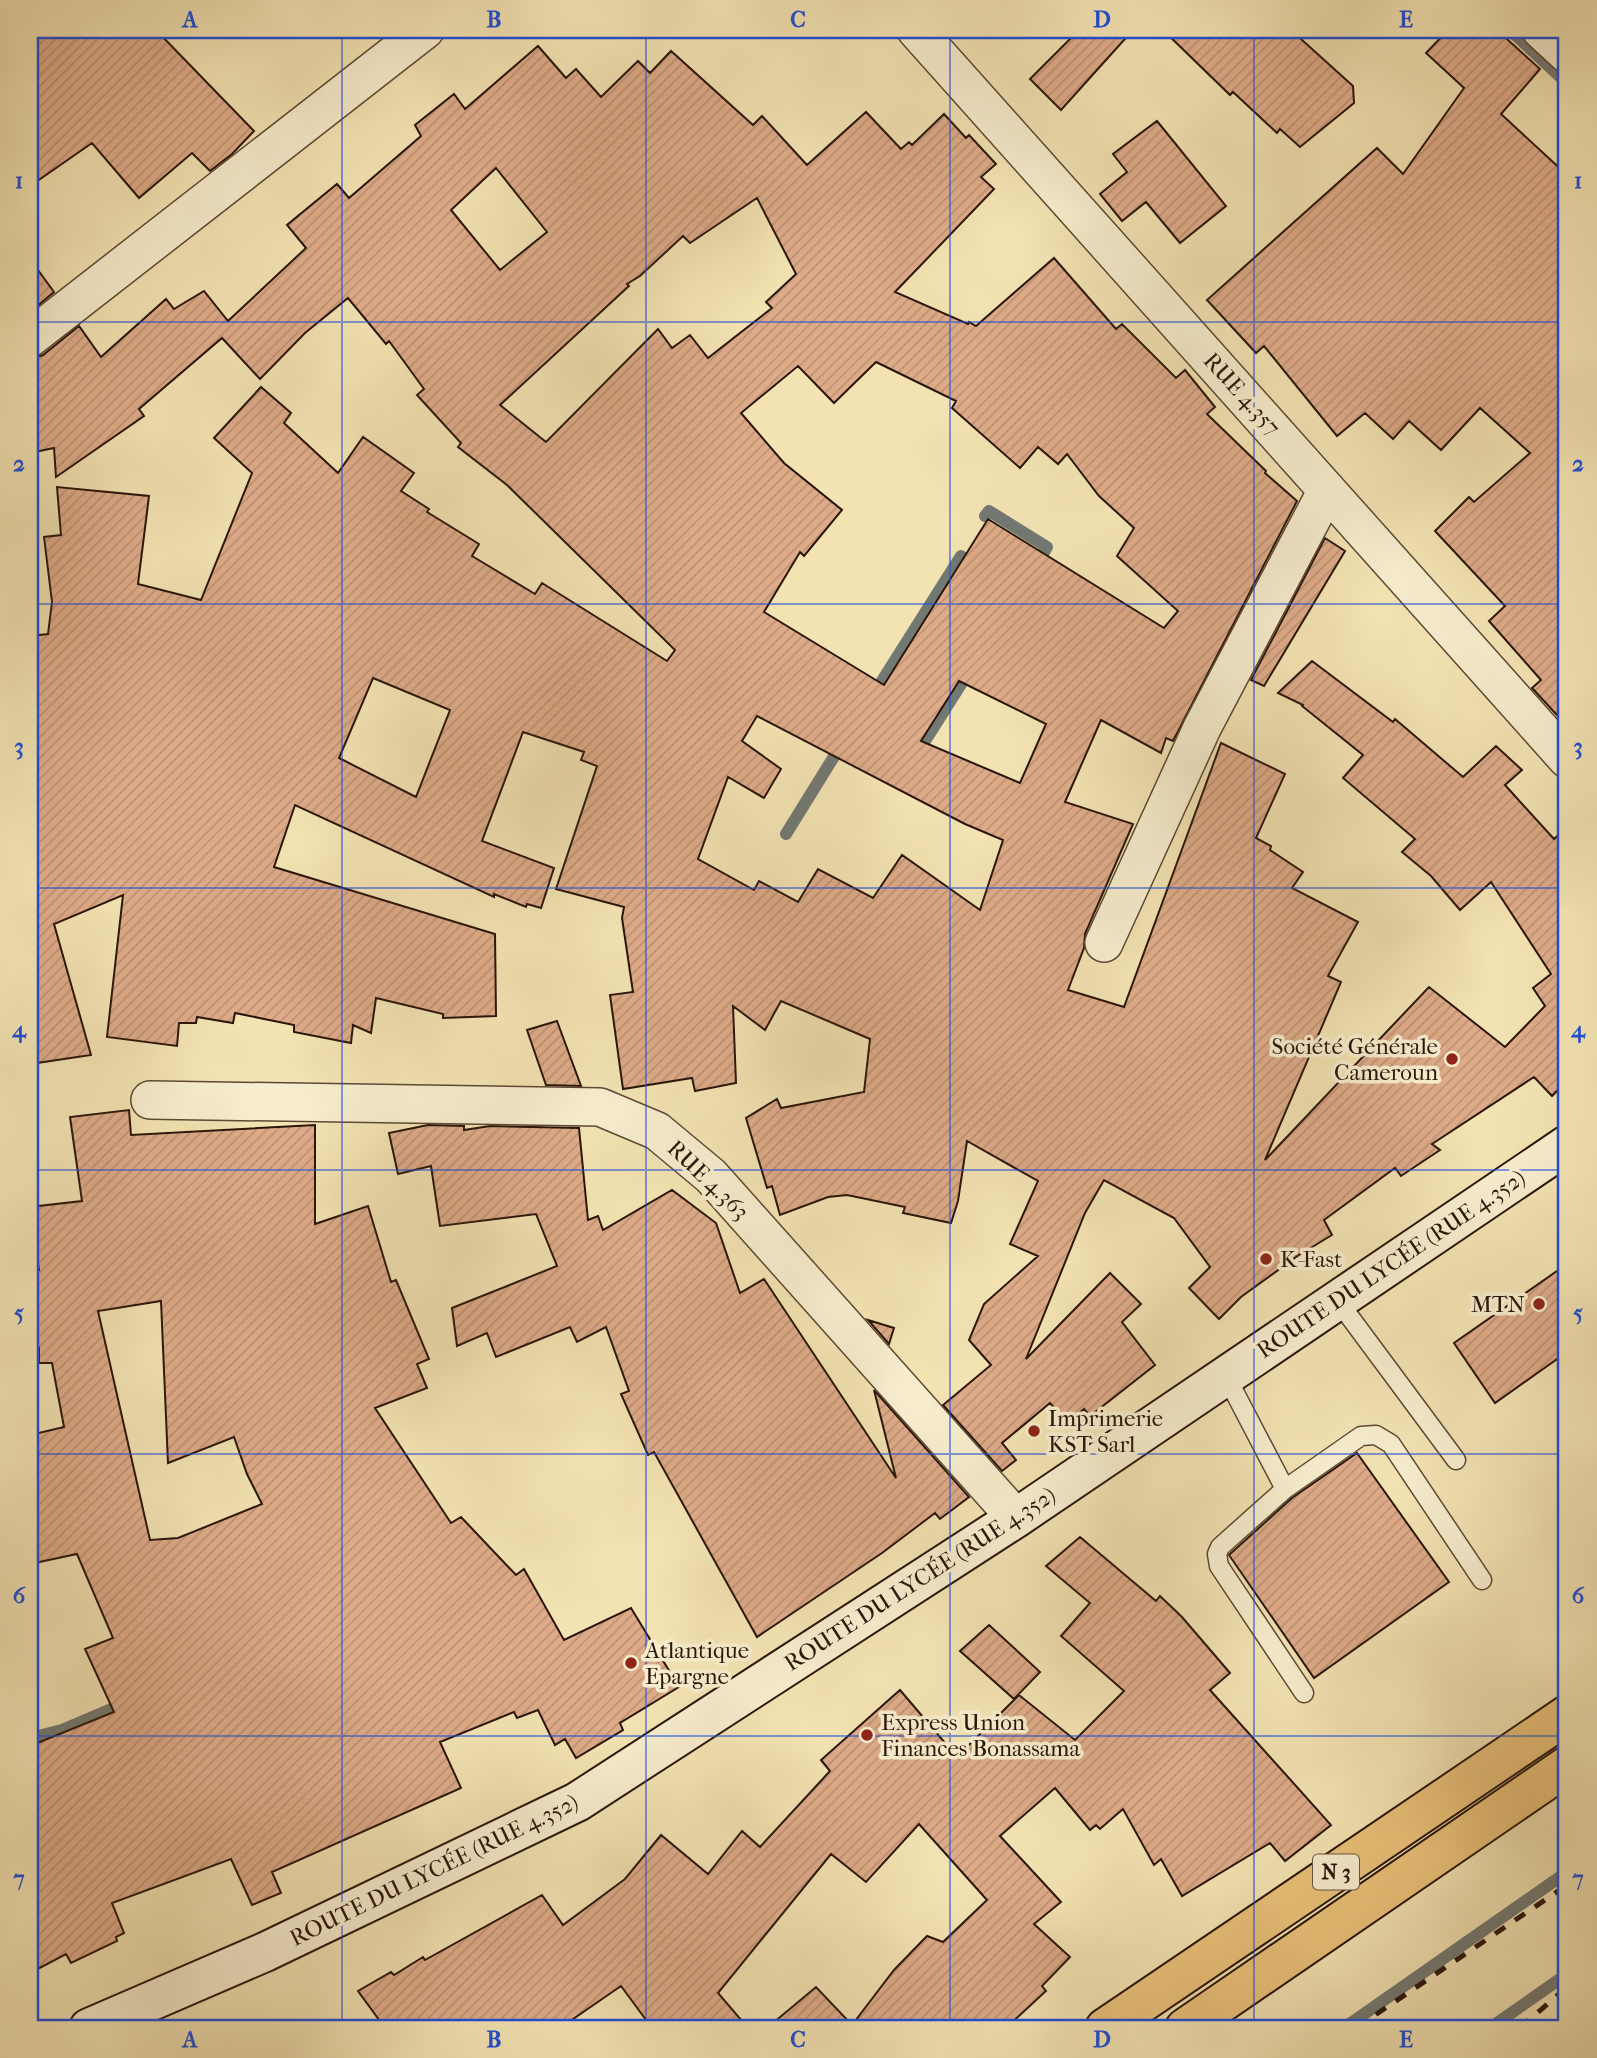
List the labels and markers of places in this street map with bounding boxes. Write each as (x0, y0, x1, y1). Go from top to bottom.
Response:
place label: Société Générale Cameroun (1272, 1033, 1439, 1086)
marker: Société Générale Cameroun (1444, 1051, 1460, 1067)
place label: K-Fast (1280, 1246, 1342, 1273)
marker: K-Fast (1258, 1251, 1274, 1267)
place label: MTN (1471, 1291, 1525, 1318)
marker: MTN (1531, 1296, 1547, 1312)
place label: Imprimerie KST Sarl (1048, 1405, 1163, 1458)
marker: Imprimerie KST Sarl (1026, 1423, 1042, 1439)
place label: Atlantique Epargne (644, 1637, 749, 1690)
marker: Atlantique Epargne (623, 1655, 639, 1671)
place label: Express Union Finances Bonassama (881, 1709, 1080, 1762)
marker: Express Union Finances Bonassama (859, 1727, 875, 1743)

